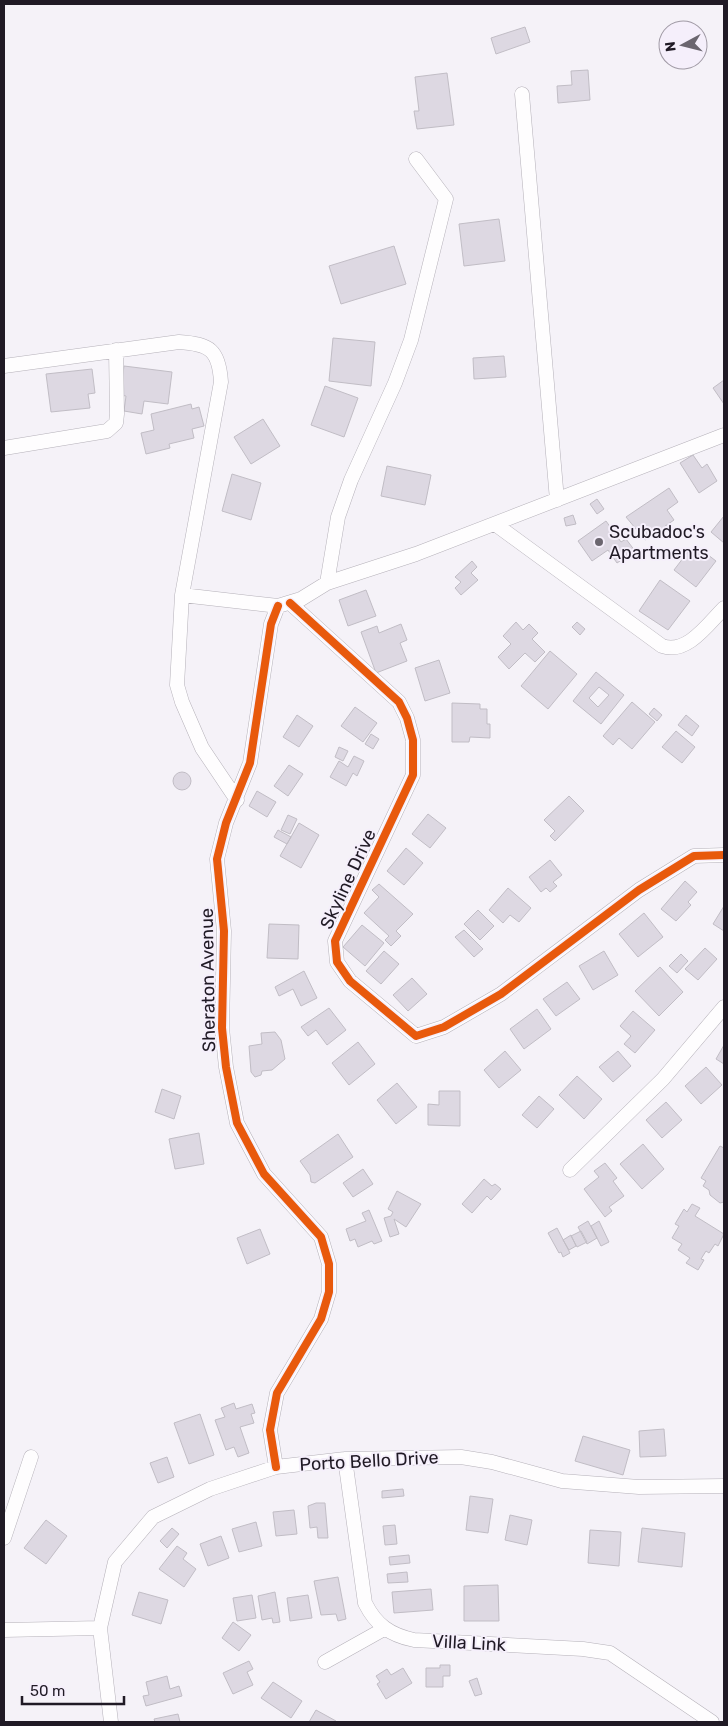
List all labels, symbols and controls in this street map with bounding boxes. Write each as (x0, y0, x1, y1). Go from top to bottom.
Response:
north arrow (658, 20, 708, 70)
text: N (662, 40, 680, 53)
place label: Scubadoc's Apartments (609, 521, 709, 564)
marker: Scubadoc's Apartments (593, 536, 605, 548)
street label: Skyline Drive (315, 825, 381, 933)
street label: Sheraton Avenue (196, 908, 220, 1052)
street label: Porto Bello Drive (299, 1446, 439, 1476)
street label: Villa Link (432, 1630, 507, 1656)
scale bar (22, 1674, 125, 1706)
text: 50 m (30, 1682, 65, 1700)

